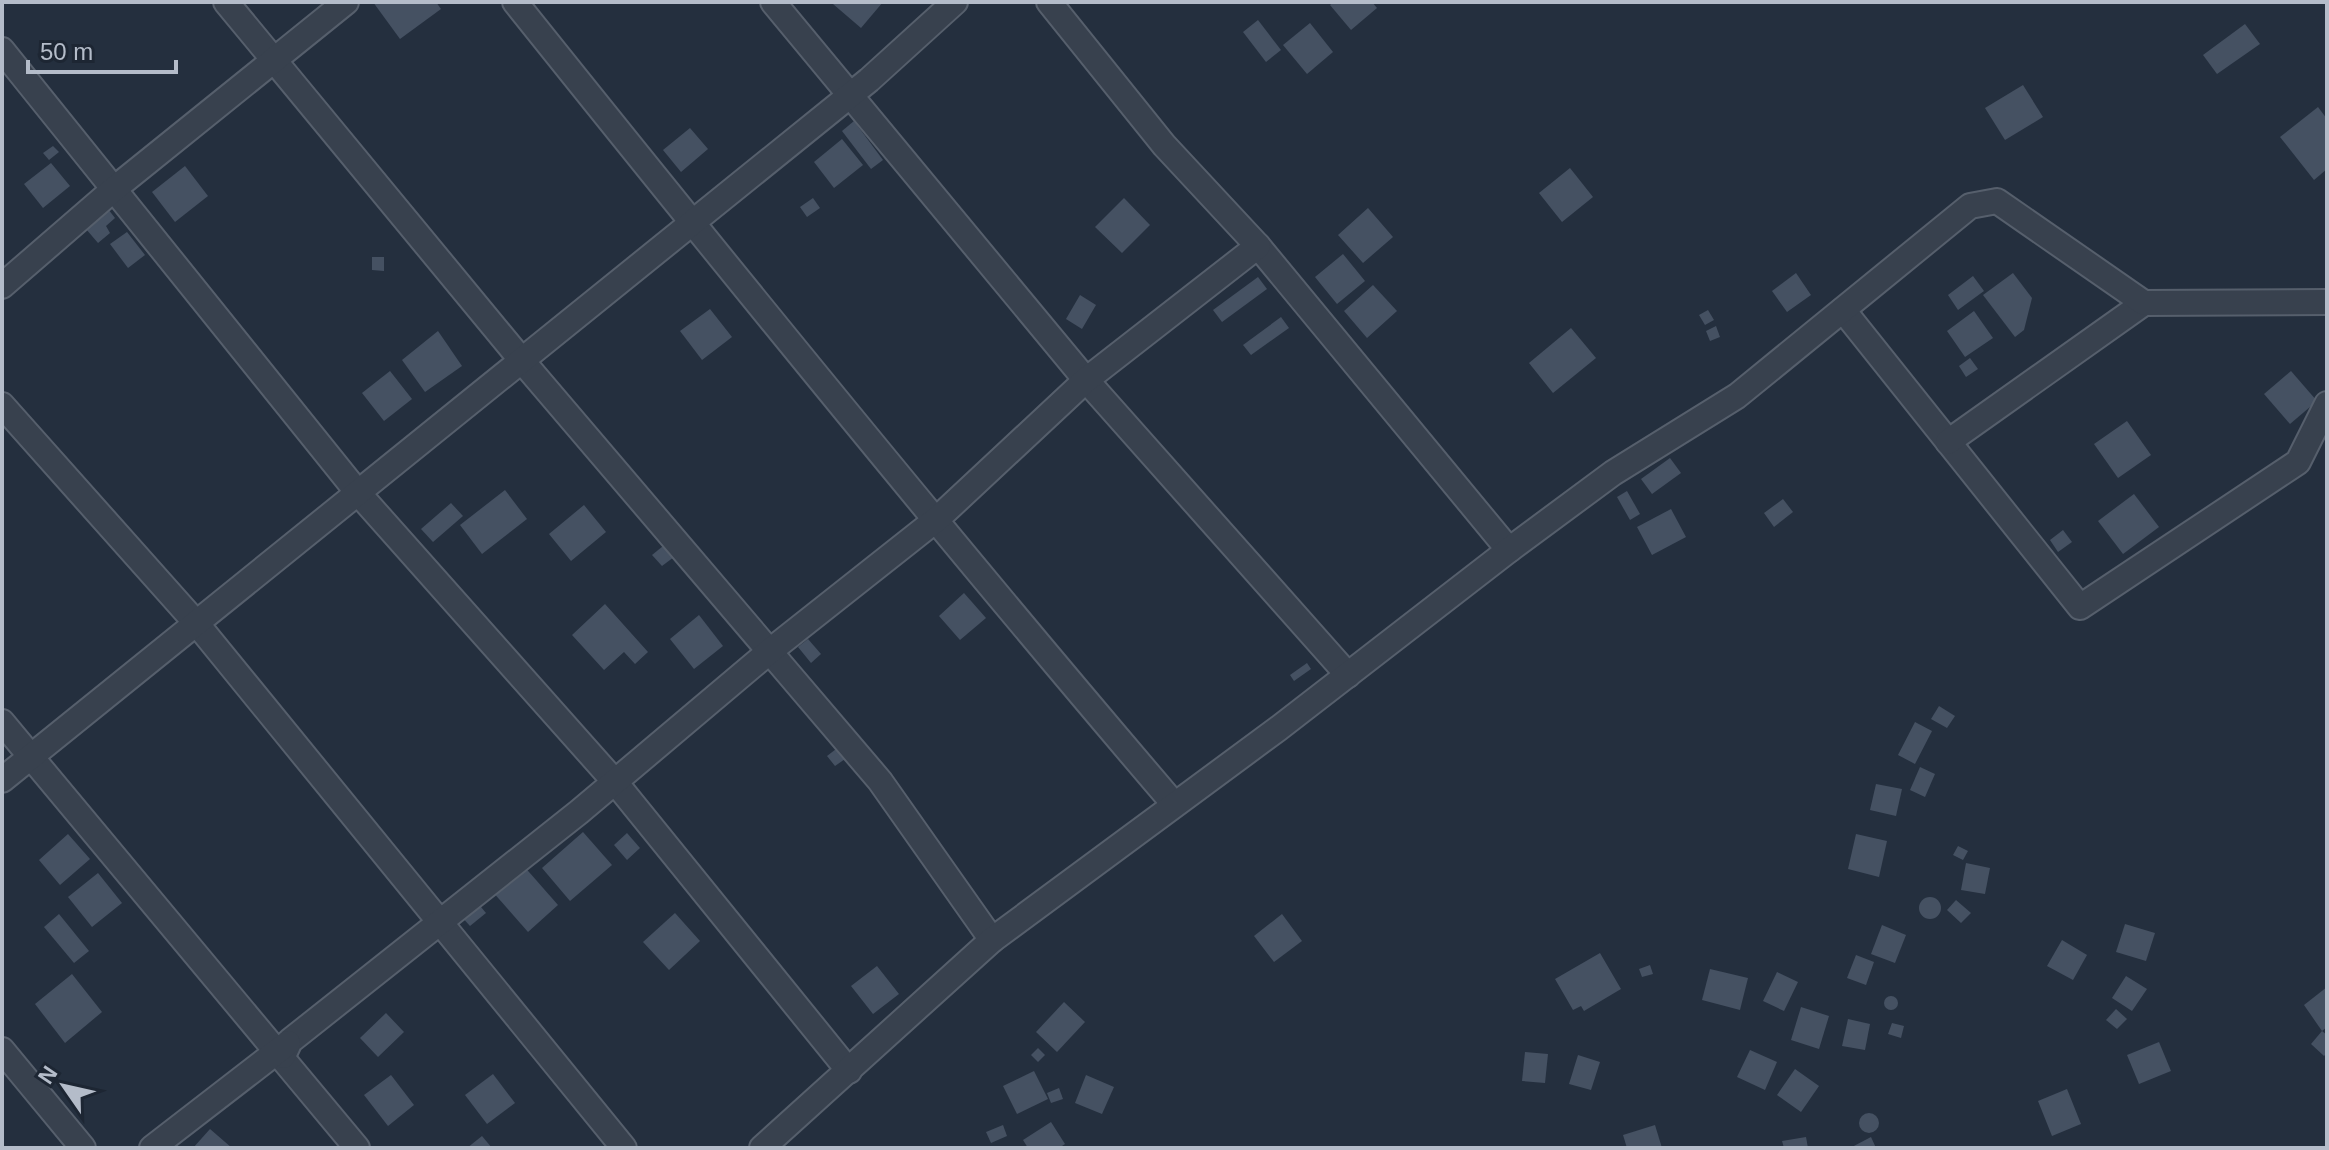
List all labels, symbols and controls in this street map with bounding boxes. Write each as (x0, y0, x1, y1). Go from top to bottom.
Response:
scale bar (28, 24, 176, 74)
text: 50 m (40, 38, 93, 65)
north arrow (24, 1046, 104, 1126)
text: N (33, 1062, 63, 1089)

